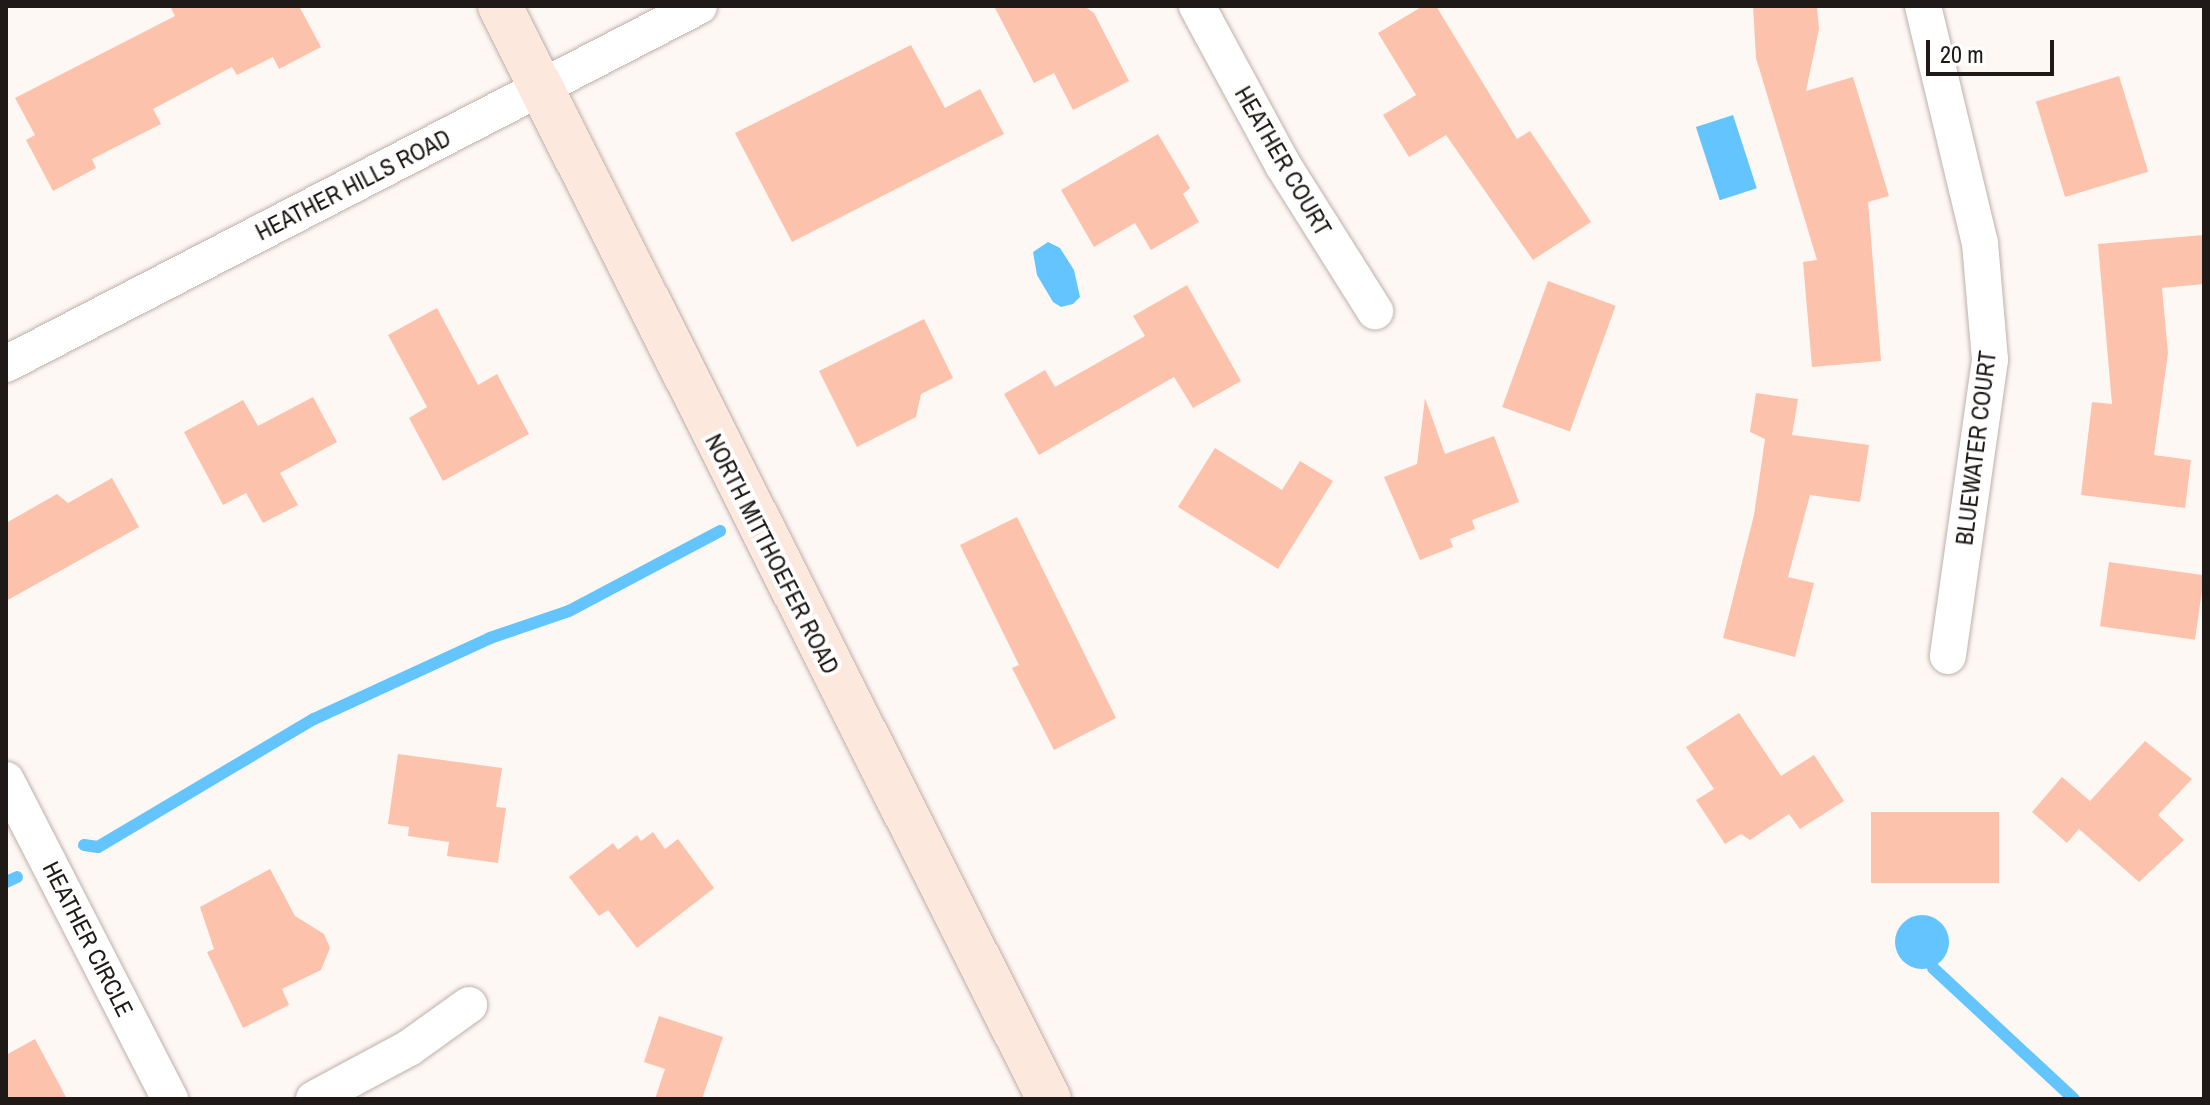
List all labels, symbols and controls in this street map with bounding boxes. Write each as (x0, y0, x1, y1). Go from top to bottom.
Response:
scale bar (1930, 24, 2058, 74)
text: 20 m (1940, 38, 1984, 70)
street label: HEATHER COURT (1229, 81, 1337, 241)
street label: HEATHER HILLS ROAD (251, 123, 455, 247)
street label: BLUEWATER COURT (1950, 349, 2002, 547)
street label: NORTH MITTHOEFER ROAD (699, 429, 845, 679)
street label: HEATHER CIRCLE (37, 857, 139, 1021)

